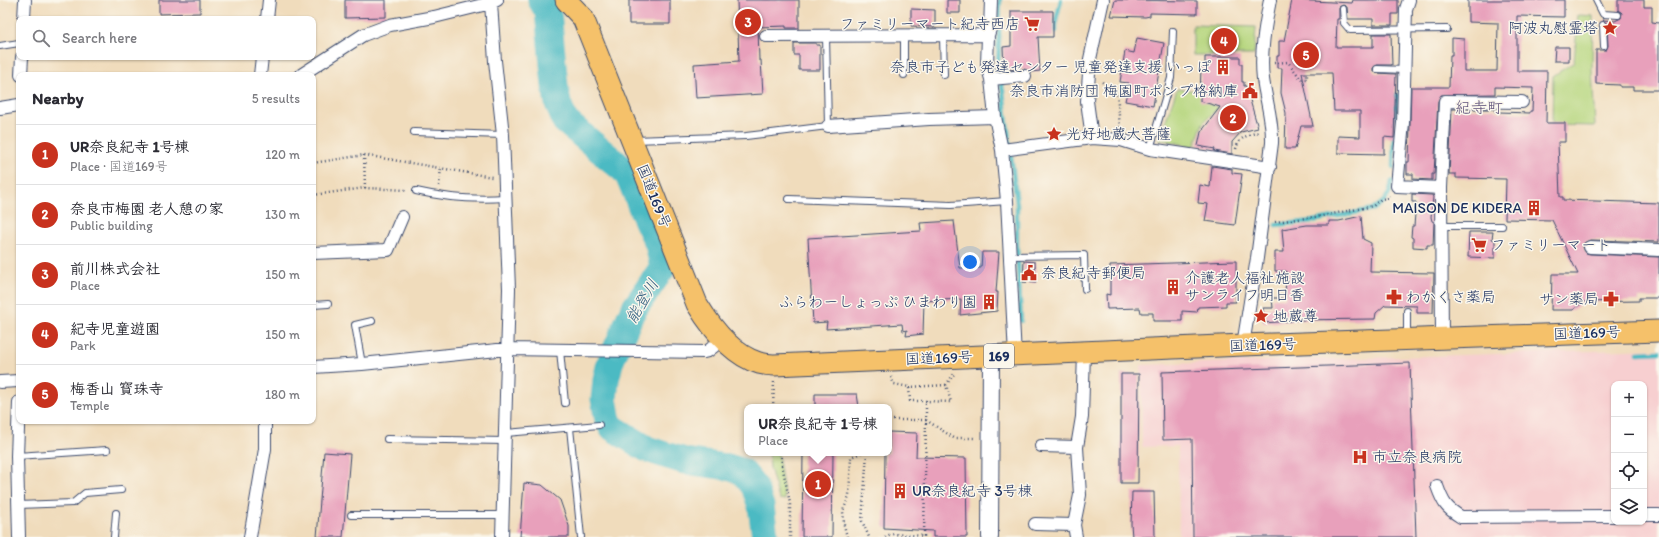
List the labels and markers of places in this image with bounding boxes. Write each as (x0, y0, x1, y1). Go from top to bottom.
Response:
pin: 3 (735, 7, 761, 37)
place label: ファミリーマート紀寺西店 (840, 15, 1020, 33)
supermarket icon: ファミリーマート紀寺西店 (1023, 15, 1041, 33)
place label: 阿波丸慰霊塔 (1508, 19, 1598, 37)
place icon: 阿波丸慰霊塔 (1601, 19, 1619, 37)
pin: 4 (1211, 26, 1237, 56)
pin: 5 (1293, 40, 1319, 70)
place label: 奈良市子ども発達センター 児童発達支援 いっぽ (890, 58, 1211, 76)
building icon: 奈良市子ども発達センター 児童発達支援 いっぽ (1214, 58, 1232, 76)
place label: 奈良市消防団 梅園町ポンプ格納庫 (1010, 82, 1238, 100)
public building icon: 奈良市消防団 梅園町ポンプ格納庫 (1241, 82, 1259, 100)
pin: 2 (1220, 103, 1246, 133)
place icon: 光好地蔵大菩薩 (1045, 125, 1063, 143)
place label: 光好地蔵大菩薩 (1066, 125, 1171, 143)
place label: MAISON DE KIDERA (1392, 199, 1522, 217)
building icon: MAISON DE KIDERA (1525, 199, 1543, 217)
supermarket icon: ファミリーマート (1470, 236, 1488, 254)
place label: ファミリーマート (1491, 236, 1611, 254)
public building icon: 奈良紀寺郵便局 (1020, 264, 1038, 282)
place label: 奈良紀寺郵便局 (1041, 264, 1146, 282)
place label: 介護老人福祉施設 サンライフ明日香 (1185, 269, 1305, 304)
building icon: 介護老人福祉施設 サンライフ明日香 (1164, 278, 1182, 296)
pharmacy icon: わかくさ薬局 (1385, 288, 1403, 306)
place label: わかくさ薬局 (1406, 288, 1496, 306)
place label: サン薬局 (1539, 290, 1599, 308)
pharmacy icon: サン薬局 (1602, 290, 1620, 308)
place label: ふらわーしょっぷ ひまわり園 (779, 293, 977, 311)
building icon: ふらわーしょっぷ ひまわり園 (980, 293, 998, 311)
place icon: 地蔵尊 (1252, 307, 1270, 325)
place label: 地蔵尊 (1273, 307, 1318, 325)
hospital icon: 市立奈良病院 (1351, 448, 1369, 466)
place label: 市立奈良病院 (1372, 448, 1462, 466)
pin: 1 (805, 469, 831, 499)
building icon: UR奈良紀寺 3号棟 (891, 482, 909, 500)
place label: UR奈良紀寺 3号棟 (912, 482, 1033, 500)

